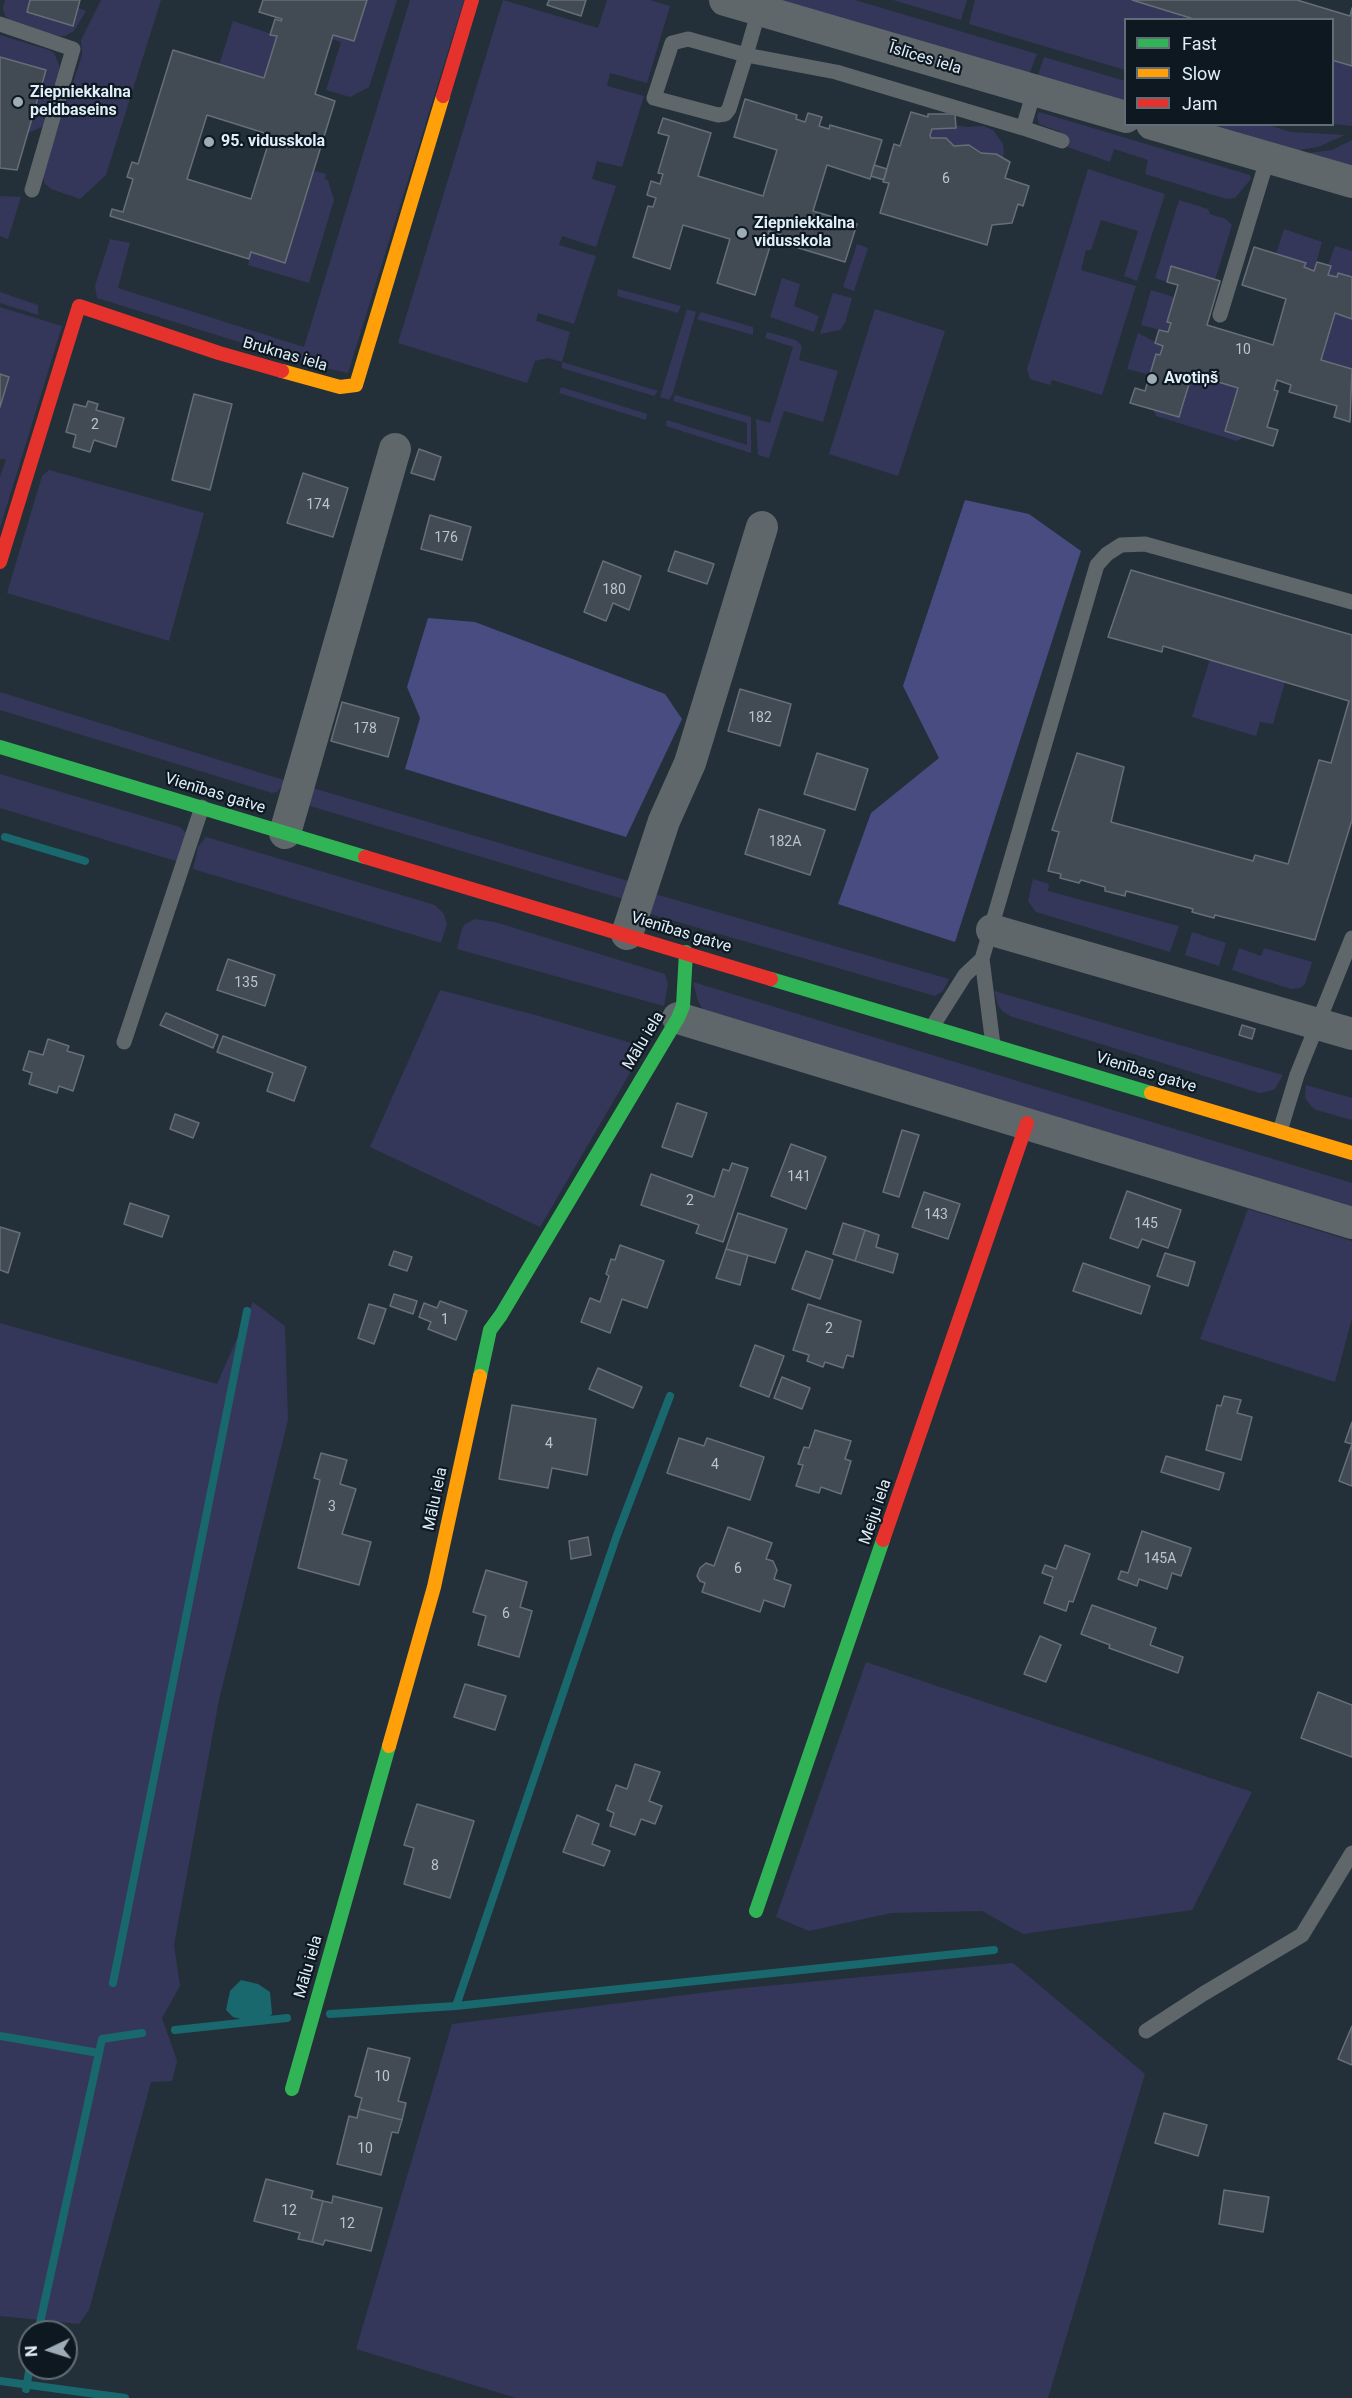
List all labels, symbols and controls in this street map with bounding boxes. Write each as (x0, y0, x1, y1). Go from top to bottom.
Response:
legend (1124, 18, 1334, 126)
text: Fast (1182, 33, 1217, 54)
street label: Īslīces iela (887, 39, 963, 79)
text: Slow (1182, 63, 1221, 84)
place label: Ziepniekkalna peldbaseins (30, 83, 131, 121)
text: Jam (1182, 93, 1218, 114)
marker: Ziepniekkalna peldbaseins (11, 95, 25, 109)
place label: 95. vidusskola (221, 132, 325, 152)
marker: 95. vidusskola (202, 135, 216, 149)
house number: 6 (942, 171, 950, 187)
place label: Ziepniekkalna vidusskola (754, 214, 855, 252)
marker: Ziepniekkalna vidusskola (735, 226, 749, 240)
street label: Bruknas iela (241, 334, 329, 376)
house number: 10 (1235, 342, 1251, 358)
place label: Avotiņš (1164, 369, 1218, 389)
marker: Avotiņš (1145, 372, 1159, 386)
house number: 2 (91, 417, 99, 433)
house number: 174 (306, 497, 330, 513)
house number: 176 (434, 530, 458, 546)
house number: 180 (602, 582, 626, 598)
house number: 182 (748, 710, 772, 726)
house number: 178 (353, 721, 377, 737)
street label: Vienības gatve (162, 770, 268, 818)
house number: 182A (769, 834, 801, 850)
street label: Vienības gatve (628, 909, 734, 957)
house number: 135 (234, 975, 258, 991)
street label: Mālu iela (619, 1008, 669, 1074)
street label: Vienības gatve (1093, 1049, 1199, 1097)
house number: 141 (787, 1169, 811, 1185)
house number: 2 (686, 1193, 694, 1209)
house number: 143 (924, 1207, 948, 1223)
house number: 145 (1134, 1216, 1158, 1232)
house number: 1 (441, 1312, 449, 1328)
house number: 2 (825, 1321, 833, 1337)
house number: 4 (545, 1436, 553, 1452)
house number: 4 (711, 1457, 719, 1473)
street label: Mālu iela (420, 1466, 452, 1532)
street label: Meiju iela (856, 1477, 896, 1547)
house number: 3 (328, 1499, 336, 1515)
house number: 145A (1144, 1551, 1176, 1567)
house number: 6 (734, 1561, 742, 1577)
house number: 6 (502, 1606, 510, 1622)
house number: 8 (431, 1858, 439, 1874)
street label: Mālu iela (291, 1933, 327, 2001)
house number: 10 (374, 2069, 390, 2085)
house number: 10 (357, 2141, 373, 2157)
house number: 12 (281, 2203, 297, 2219)
house number: 12 (339, 2216, 355, 2232)
north arrow (18, 2320, 78, 2380)
text: N (22, 2345, 41, 2357)

